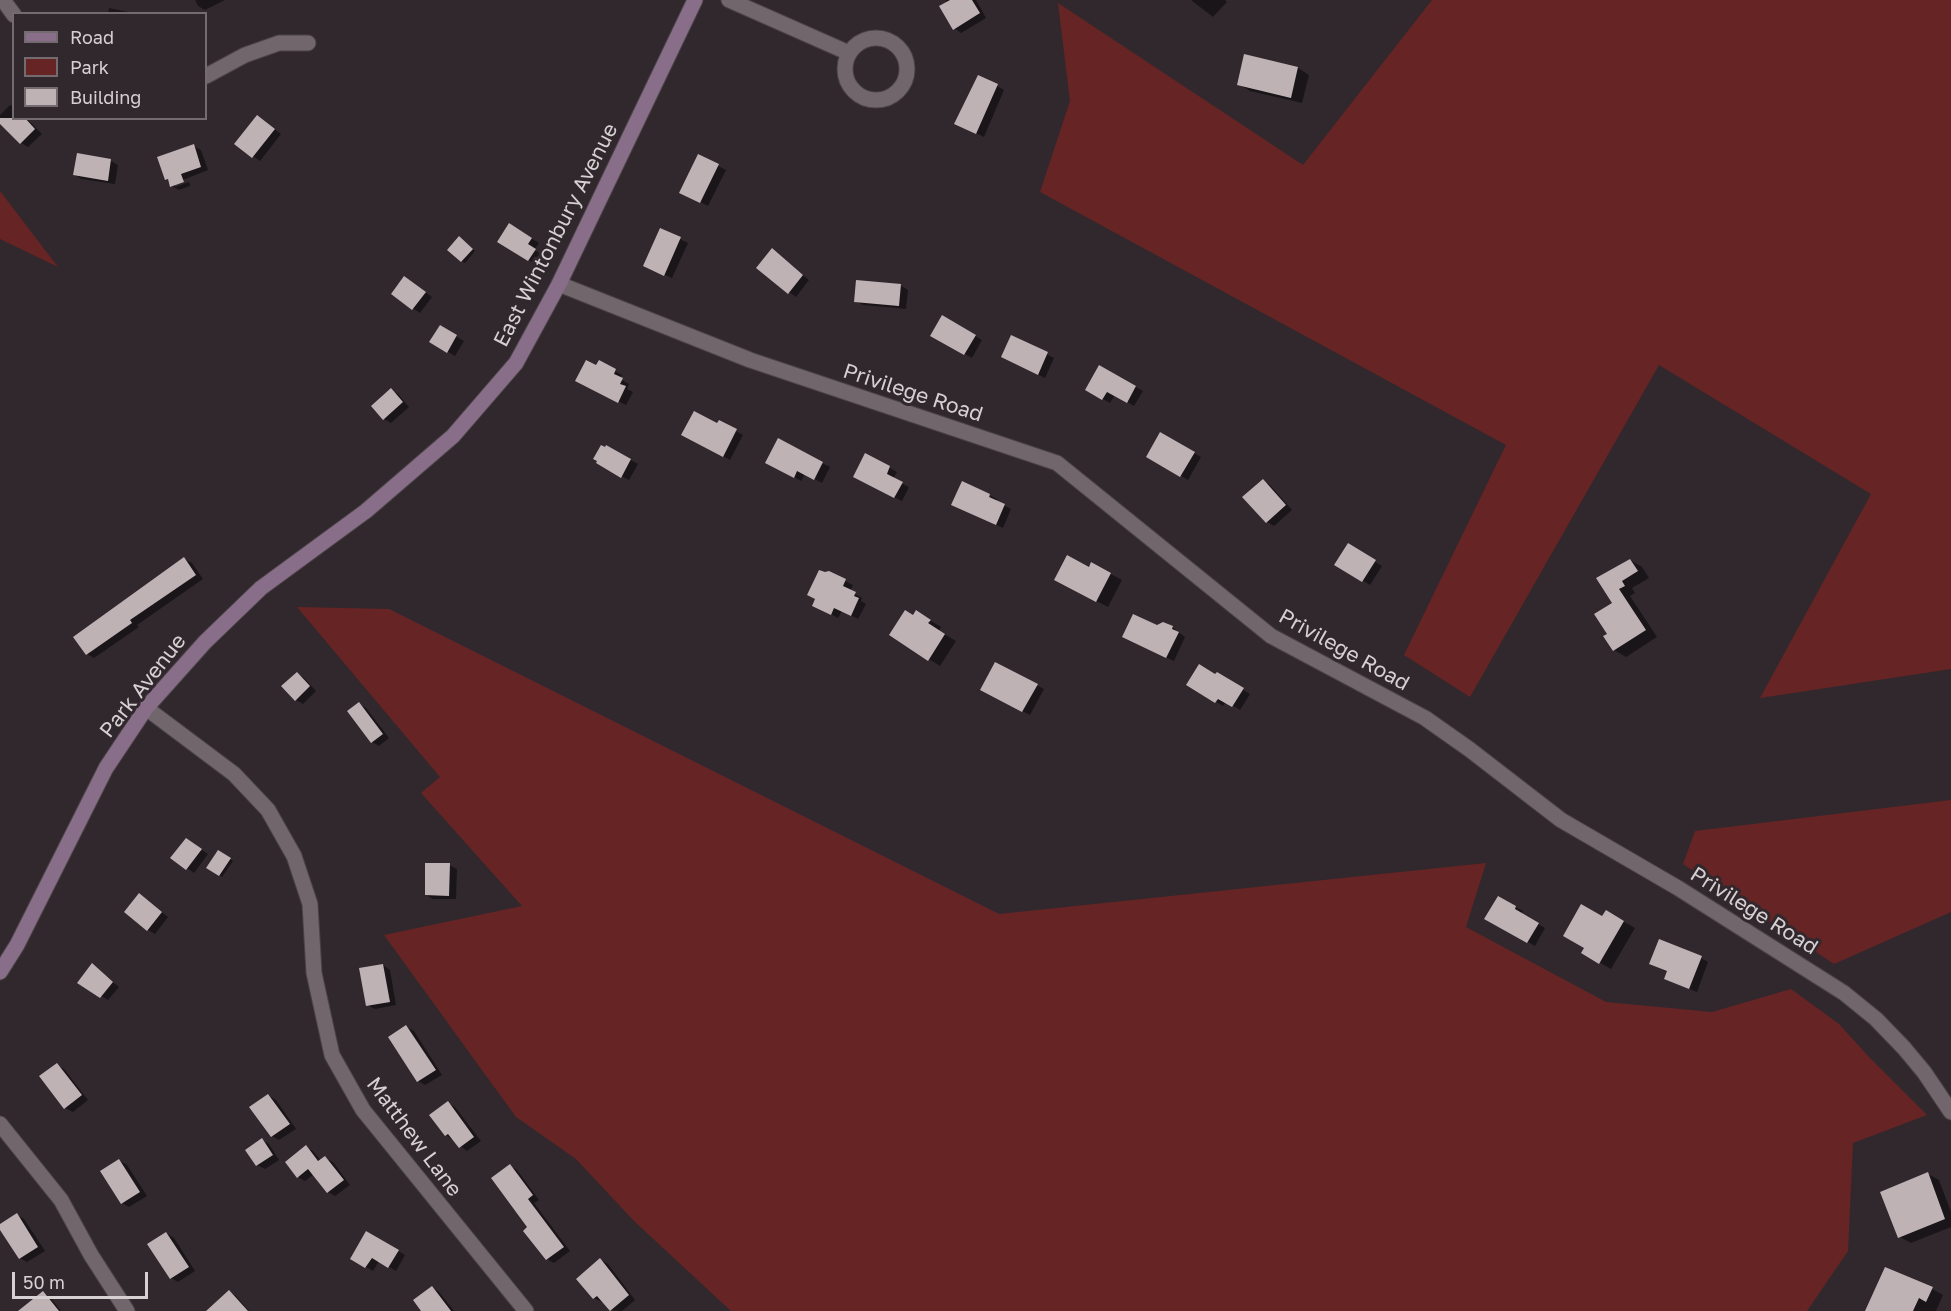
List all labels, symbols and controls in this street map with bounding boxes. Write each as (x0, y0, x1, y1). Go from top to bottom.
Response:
legend (12, 12, 207, 120)
text: Road (70, 26, 114, 48)
text: Park (70, 56, 109, 78)
text: Building (70, 86, 141, 108)
street label: East Wintonbury Avenue (489, 119, 623, 351)
street label: Privilege Road (840, 359, 986, 427)
street label: Privilege Road (1274, 604, 1414, 696)
street label: Park Avenue (95, 629, 191, 743)
street label: Privilege Road (1686, 862, 1822, 960)
street label: Matthew Lane (361, 1072, 467, 1202)
scale bar (15, 1260, 152, 1298)
text: 50 m (23, 1271, 65, 1293)

